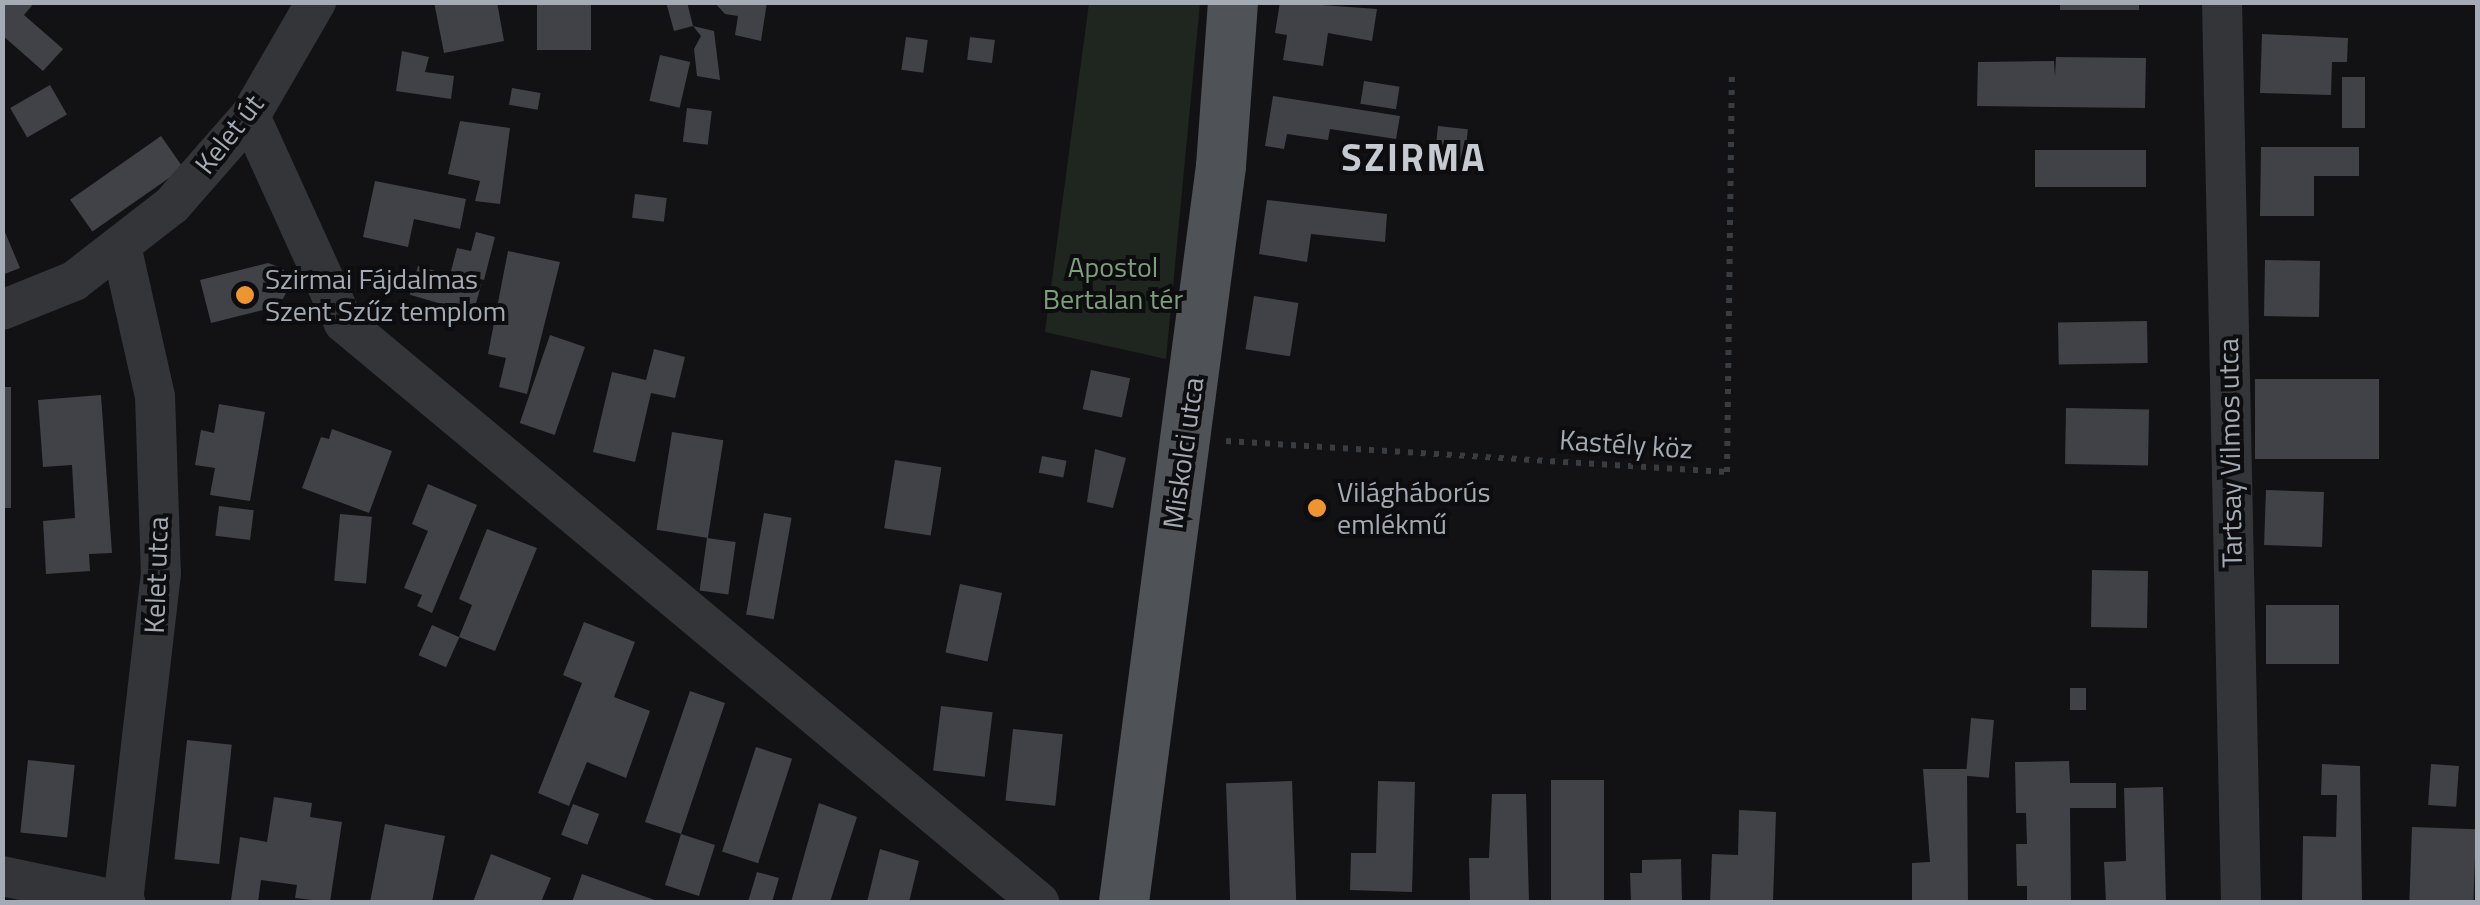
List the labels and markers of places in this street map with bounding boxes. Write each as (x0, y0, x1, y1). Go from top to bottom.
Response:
place label: Szirmai Fájdalmas Szent Szűz templom (265, 262, 506, 328)
marker: Szirmai Fájdalmas Szent Szűz templom (234, 284, 256, 306)
place label: Világháborús emlékmű (1337, 475, 1490, 541)
marker: Világháborús emlékmű (1306, 497, 1328, 519)

